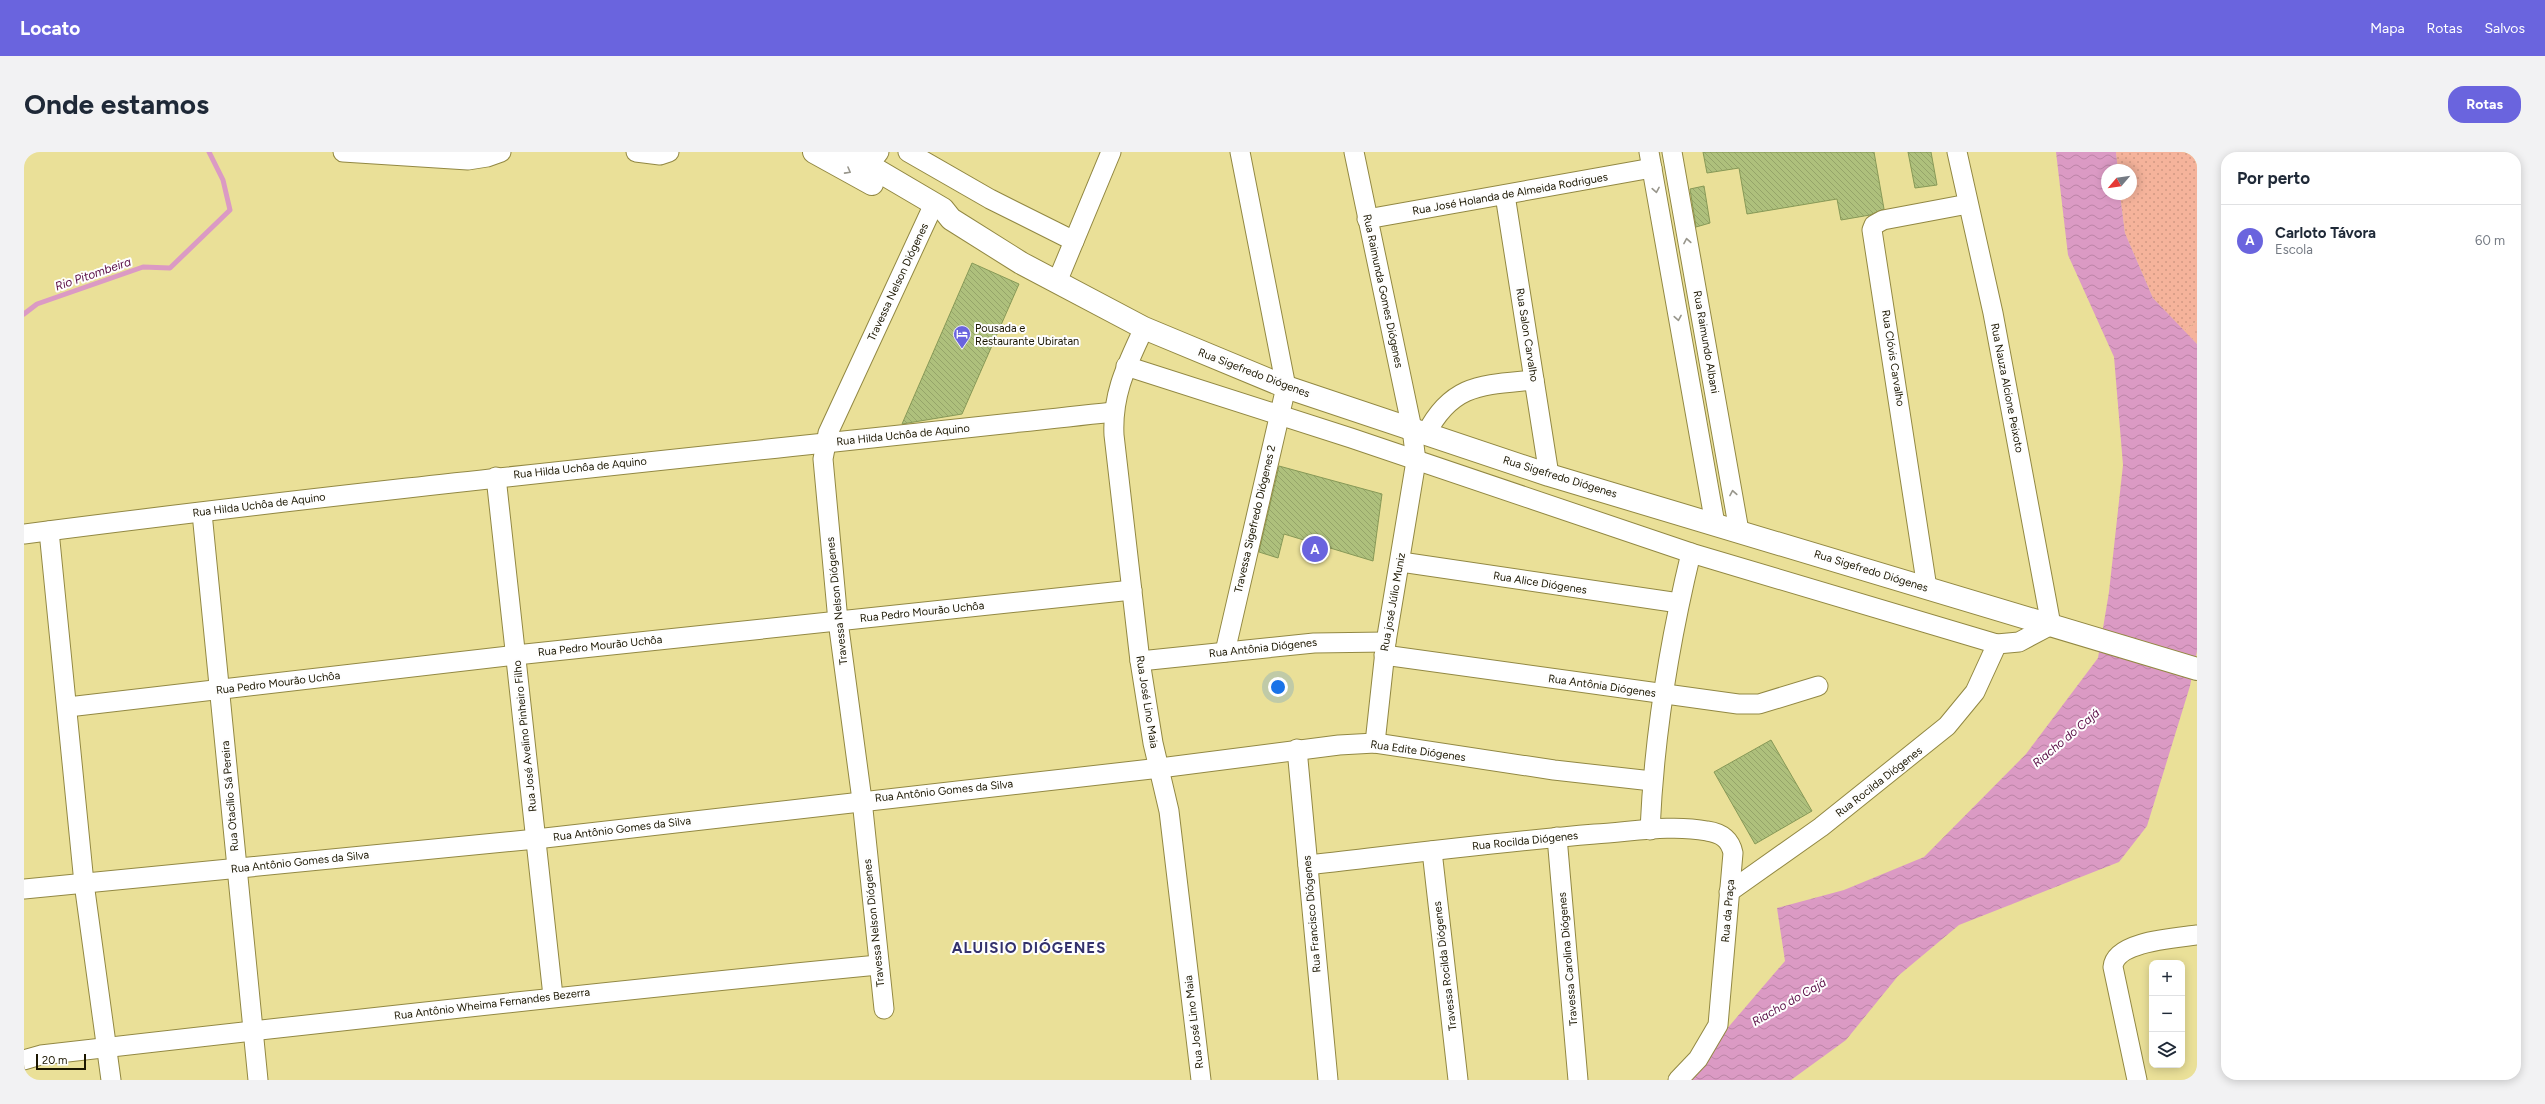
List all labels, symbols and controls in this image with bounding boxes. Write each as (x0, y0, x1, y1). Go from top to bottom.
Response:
text: Locato (20, 17, 80, 40)
text: Mapa (2370, 20, 2405, 37)
text: Rotas (2427, 20, 2462, 37)
text: Salvos (2484, 20, 2525, 37)
button: Rotas (2448, 86, 2521, 123)
text: Onde estamos (24, 87, 209, 121)
north arrow (2101, 164, 2137, 200)
one-way arrow (844, 166, 851, 173)
text: Por perto (2237, 168, 2310, 188)
street label: Rua José Holanda de Almeida Rodrigues (1411, 170, 1609, 218)
one-way arrow (1651, 187, 1659, 193)
street label: Rua Raimunda Gomes Diógenes (1360, 213, 1406, 369)
street label: Travessa Nelson Diógenes (865, 221, 931, 343)
text: Carloto Távora (2275, 224, 2376, 242)
text: A (2245, 233, 2255, 248)
text: 60 m (2475, 233, 2505, 248)
one-way arrow (1684, 238, 1692, 244)
text: Escola (2275, 242, 2313, 257)
water label: Rio Pitombeira (53, 254, 133, 294)
street label: Rua Salon Carvalho (1513, 287, 1541, 383)
street label: Rua Raimundo Albani (1691, 290, 1721, 394)
street label: Rua Clóvis Carvalho (1879, 309, 1907, 407)
one-way arrow (1674, 315, 1682, 321)
place label: Pousada e Restaurante Ubiratan (975, 322, 1079, 348)
street label: Rua Nauza Alcione Peixoto (1988, 322, 2026, 454)
hotel icon: Pousada e Restaurante Ubiratan (952, 324, 972, 349)
street label: Rua Sigefredo Diógenes (1196, 346, 1312, 400)
street label: Rua Hilda Uchôa de Aquino (836, 422, 970, 448)
street label: Travessa Sigefredo Diógenes 2 (1232, 444, 1278, 594)
street label: Rua Sigefredo Diógenes (1501, 453, 1619, 501)
street label: Rua Hilda Uchôa de Aquino (513, 455, 647, 481)
street label: Rua Hilda Uchôa de Aquino (192, 490, 326, 520)
one-way arrow (1729, 490, 1737, 496)
pin: A (1302, 534, 1328, 564)
street label: Travessa Nelson Diógenes (824, 536, 850, 666)
street label: Rua Sigefredo Diógenes (1812, 547, 1930, 595)
street label: Rua josé Júlio Muniz (1378, 552, 1408, 652)
street label: Rua Alice Diógenes (1492, 569, 1588, 597)
street label: Rua Pedro Mourão Uchôa (859, 599, 985, 625)
street label: Rua Pedro Mourão Uchôa (537, 633, 663, 659)
street label: Rua Antônia Diógenes (1208, 636, 1318, 660)
street label: Rua José Lino Maia (1133, 655, 1161, 749)
street label: Rua José Avelino Pinheiro Filho (511, 660, 539, 812)
street label: Rua Pedro Mourão Uchôa (215, 669, 341, 697)
street label: Rua Antônia Diógenes (1547, 672, 1657, 700)
your location (1268, 677, 1288, 697)
water label: Riacho do Cajá (2030, 706, 2102, 770)
street label: Rua Edite Diógenes (1370, 738, 1466, 764)
street label: Rua Otacílio Sá Pereira (219, 740, 241, 852)
street label: Rua Rocilda Diógenes (1833, 744, 1925, 820)
street label: Rua Antônio Gomes da Silva (874, 777, 1014, 805)
street label: Rua Antônio Gomes da Silva (552, 814, 692, 844)
street label: Rua Rocilda Diógenes (1471, 829, 1579, 853)
street label: Rua Antônio Gomes da Silva (230, 848, 370, 876)
street label: Rua Francisco Diógenes (1300, 855, 1324, 973)
street label: Travessa Nelson Diógenes (861, 858, 887, 988)
street label: Rua da Praça (1719, 879, 1737, 943)
street label: Travessa Carolina Diógenes (1556, 892, 1580, 1026)
street label: Travessa Rocilda Diógenes (1431, 901, 1459, 1031)
district label: ALUISIO DIÓGENES (952, 939, 1106, 957)
map controls (2149, 960, 2185, 1068)
button: + (2149, 960, 2185, 996)
street label: Rua José Lino Maia (1182, 975, 1206, 1069)
water label: Riacho do Cajá (1749, 975, 1829, 1029)
street label: Rua Antônio Wheima Fernandes Bezerra (393, 986, 591, 1022)
button: − (2149, 996, 2185, 1032)
button: layers (2149, 1032, 2185, 1068)
scale bar (36, 1052, 86, 1071)
text: 20 m (42, 1054, 67, 1067)

